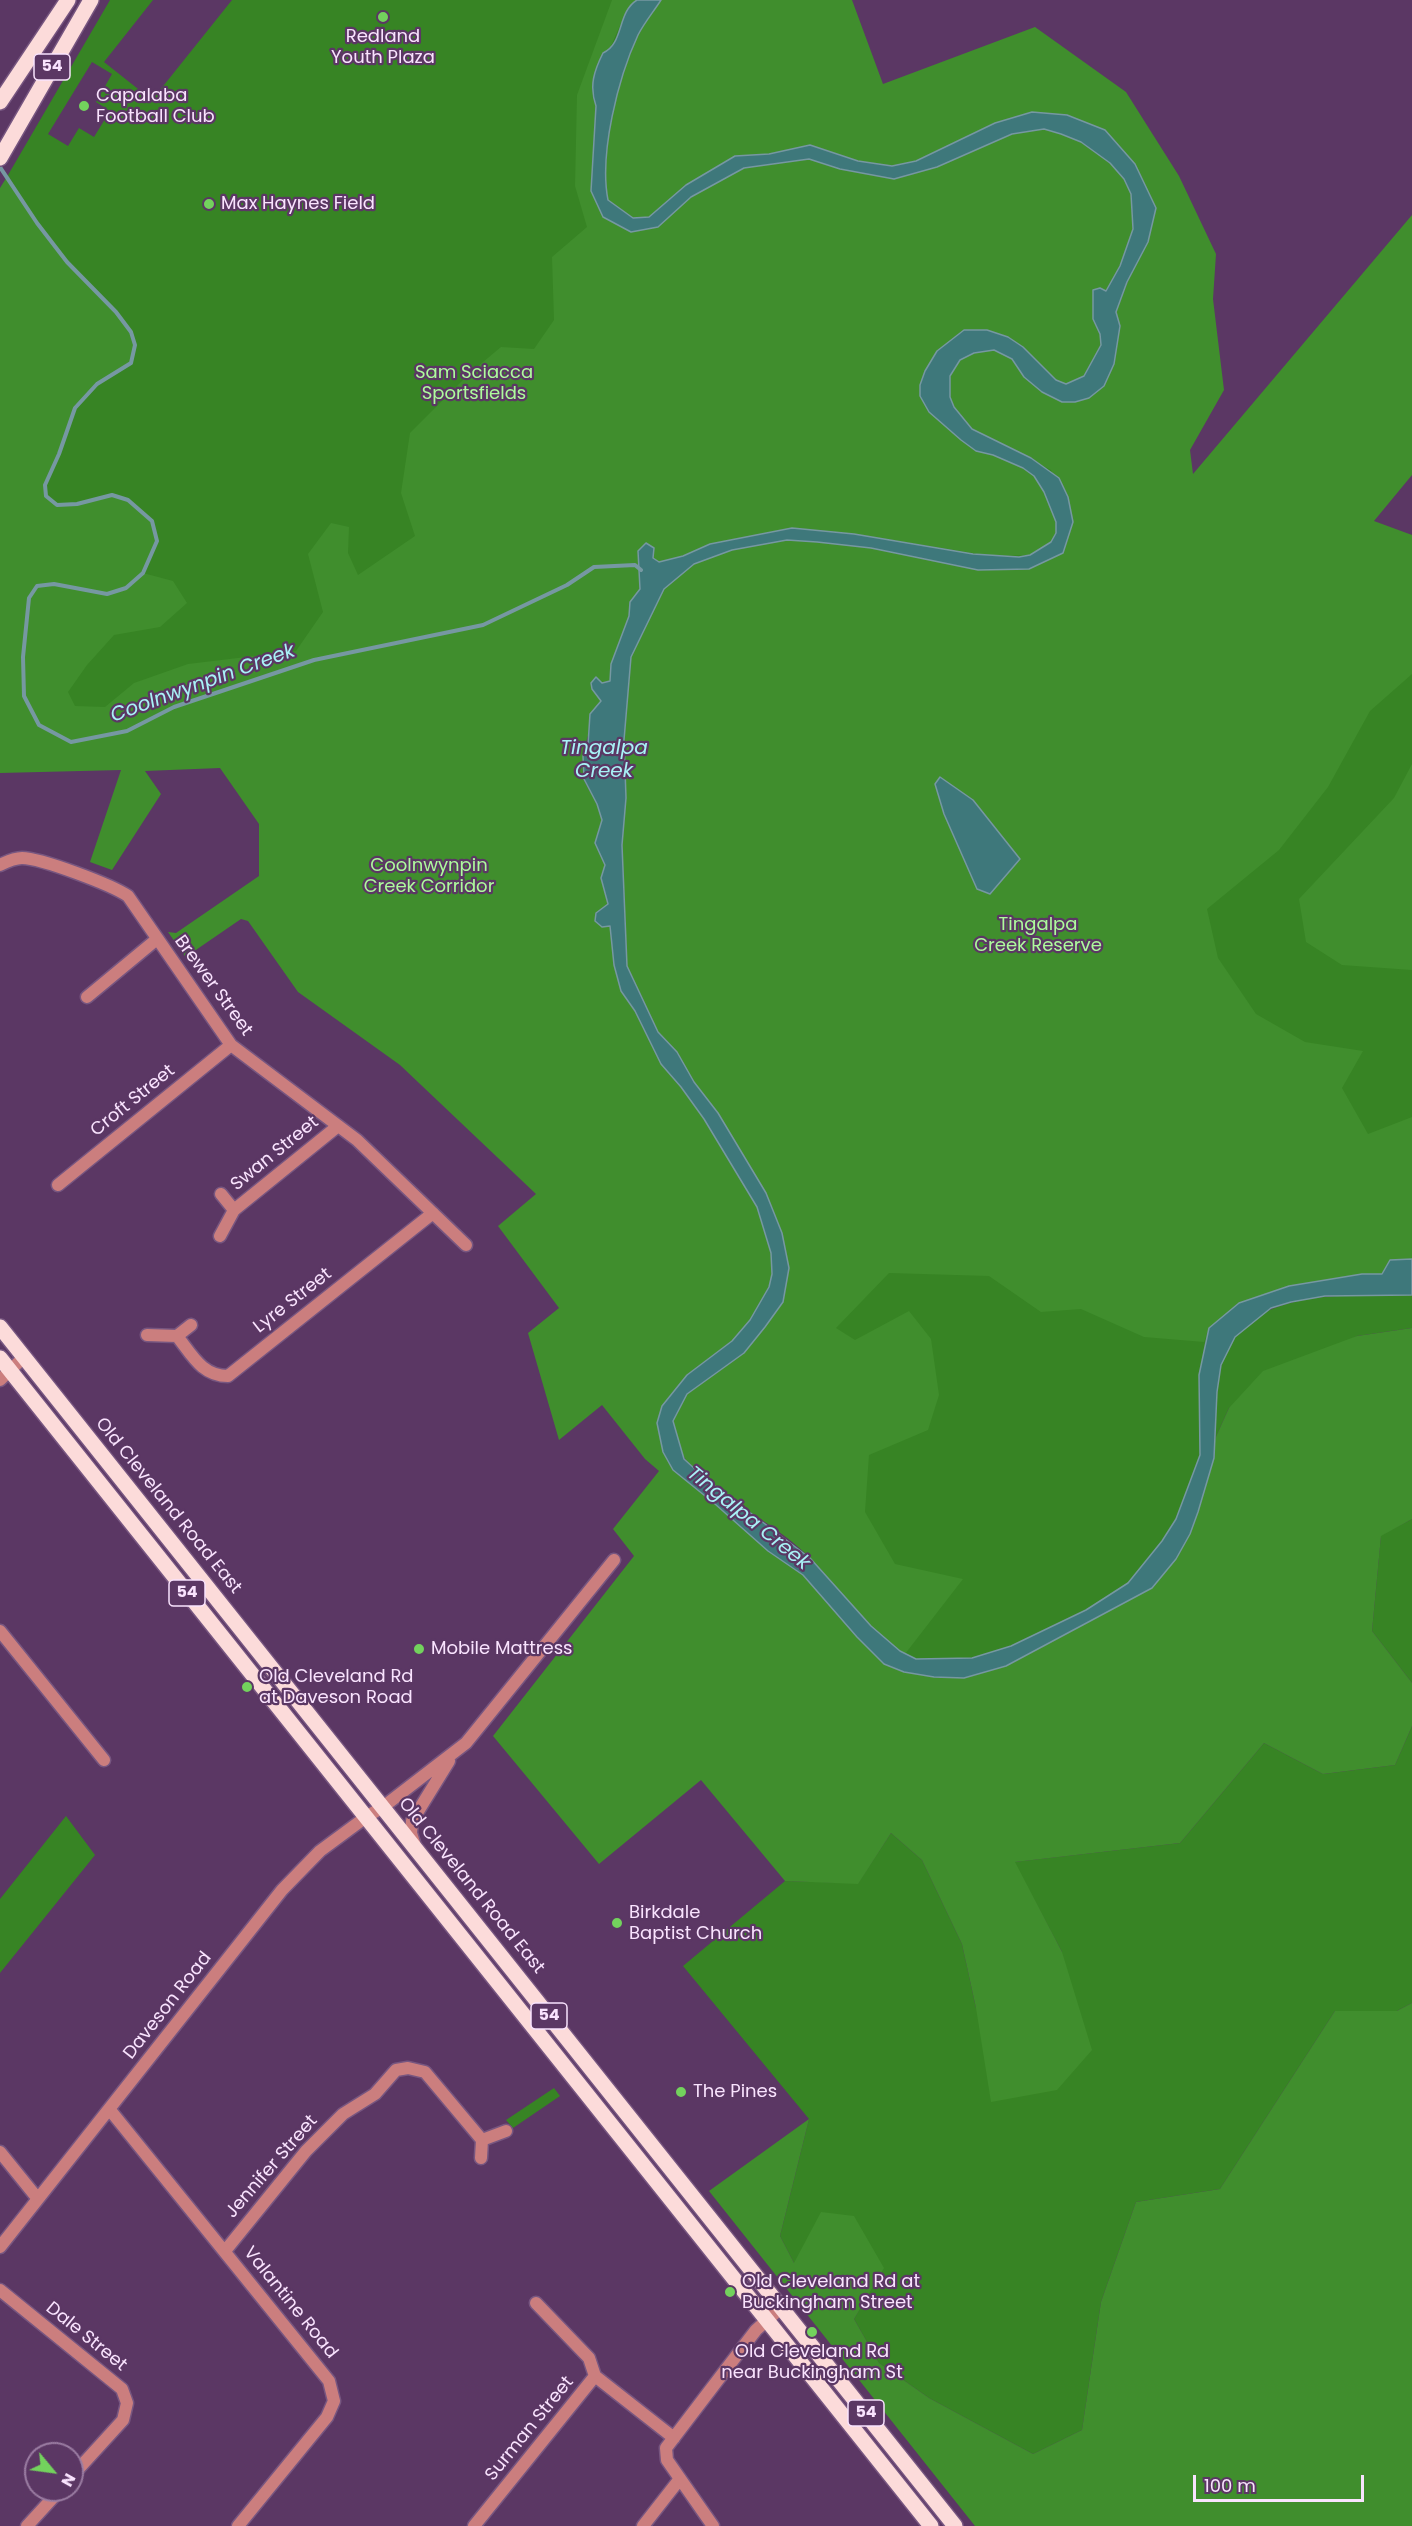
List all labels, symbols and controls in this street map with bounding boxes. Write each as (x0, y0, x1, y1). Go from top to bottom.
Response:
marker: Redland Youth Plaza (376, 10, 390, 24)
place label: Redland Youth Plaza (331, 26, 435, 68)
road number: 54 (34, 54, 70, 80)
place label: Capalaba Football Club (96, 85, 215, 128)
marker: Capalaba Football Club (77, 99, 91, 113)
place label: Max Haynes Field (221, 193, 375, 215)
marker: Max Haynes Field (202, 197, 216, 211)
park label: Sam Sciacca Sportsfields (415, 362, 533, 404)
water label: Coolnwynpin Creek (108, 639, 298, 729)
water label: Tingalpa Creek (560, 737, 648, 784)
park label: Coolnwynpin Creek Corridor (364, 855, 494, 898)
park label: Tingalpa Creek Reserve (974, 914, 1102, 956)
street label: Brewer Street (169, 931, 257, 1041)
street label: Croft Street (87, 1060, 179, 1142)
street label: Swan Street (227, 1112, 323, 1196)
street label: Lyre Street (250, 1264, 336, 1338)
street label: Old Cleveland Road East (90, 1414, 246, 1598)
water label: Tingalpa Creek (682, 1462, 814, 1576)
road number: 54 (169, 1580, 205, 1606)
place label: Mobile Mattress (431, 1638, 572, 1660)
marker: Mobile Mattress (412, 1642, 426, 1656)
place label: Old Cleveland Rd at Daveson Road (259, 1666, 413, 1708)
marker: Old Cleveland Rd at Daveson Road (240, 1680, 254, 1694)
street label: Old Cleveland Road East (393, 1794, 549, 1978)
place label: Birkdale Baptist Church (629, 1902, 762, 1944)
marker: Birkdale Baptist Church (610, 1916, 624, 1930)
street label: Daveson Road (119, 1948, 217, 2064)
road number: 54 (531, 2003, 567, 2029)
place label: The Pines (693, 2081, 777, 2103)
marker: The Pines (674, 2085, 688, 2099)
street label: Jennifer Street (221, 2111, 323, 2223)
street label: Valantine Road (238, 2243, 342, 2363)
place label: Old Cleveland Rd at Buckingham Street (742, 2271, 920, 2314)
marker: Old Cleveland Rd at Buckingham Street (723, 2285, 737, 2299)
street label: Dale Street (41, 2298, 131, 2376)
marker: Old Cleveland Rd near Buckingham St (805, 2325, 819, 2339)
place label: Old Cleveland Rd near Buckingham St (721, 2341, 903, 2384)
street label: Surman Street (481, 2372, 579, 2486)
road number: 54 (848, 2400, 884, 2426)
north arrow (24, 2442, 84, 2502)
scale bar (1196, 2463, 1367, 2501)
text: N (55, 2469, 81, 2491)
text: 100 m (1204, 2473, 1256, 2498)

